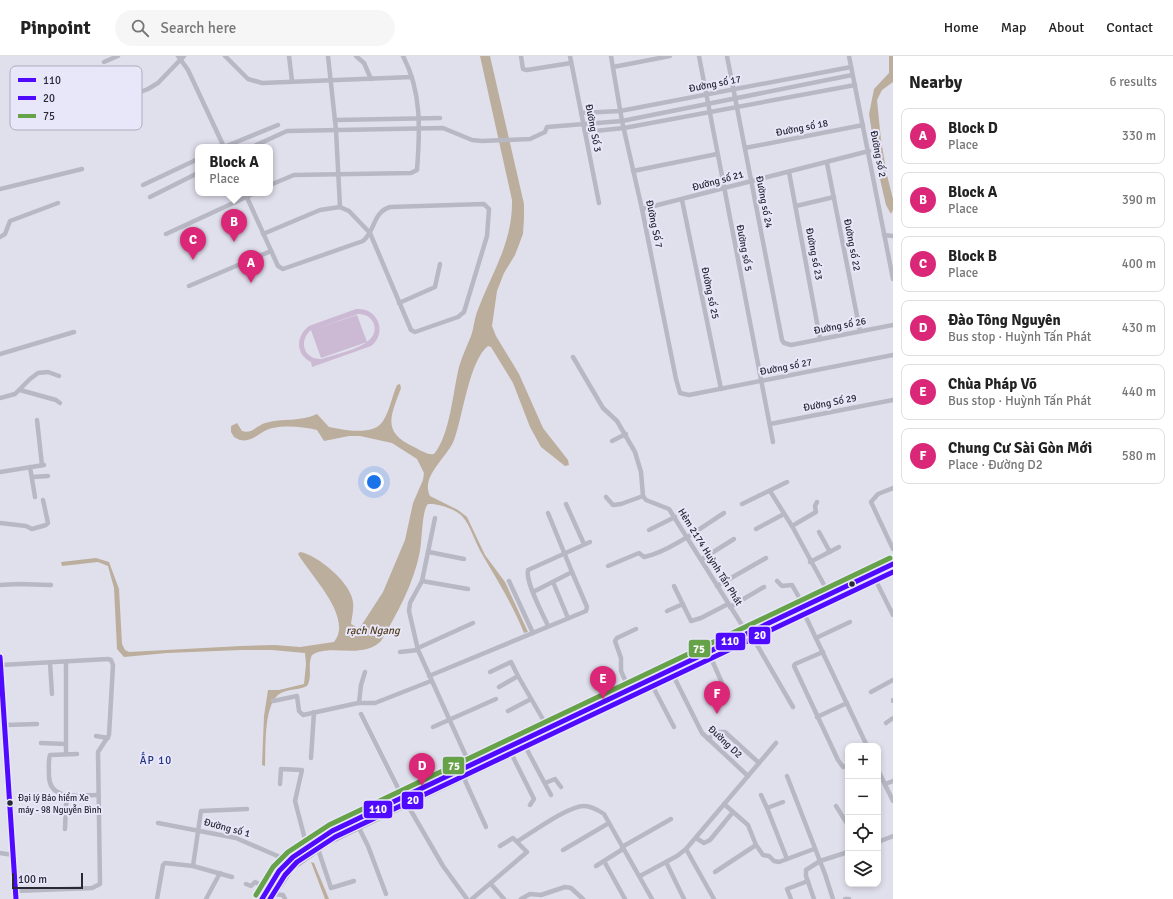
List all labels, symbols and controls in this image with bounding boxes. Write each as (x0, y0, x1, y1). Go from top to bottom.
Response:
search box (115, 10, 395, 46)
text: Pinpoint (20, 16, 91, 40)
icon: search (129, 17, 151, 39)
text: Search here (161, 19, 236, 37)
text: Home (944, 19, 979, 36)
text: Map (1001, 19, 1026, 36)
text: About (1048, 19, 1084, 36)
text: Contact (1106, 19, 1153, 36)
legend (10, 66, 142, 130)
text: Nearby (909, 72, 962, 93)
street label: Đường số 17 (688, 73, 742, 95)
text: 110 (43, 74, 61, 87)
text: 6 results (1109, 74, 1157, 90)
text: 20 (43, 92, 55, 105)
street label: Đường Số 3 (582, 103, 604, 153)
text: 75 (43, 110, 55, 123)
street label: Đường số 18 (775, 117, 829, 139)
text: Block D (948, 119, 998, 137)
text: A (919, 128, 927, 144)
text: 330 m (1122, 128, 1156, 144)
street label: Đường số 2 (868, 130, 888, 178)
text: Place (948, 137, 978, 153)
popup (195, 144, 273, 196)
text: Block A (209, 153, 259, 171)
street label: Đường số 21 (691, 168, 745, 194)
text: Place (209, 171, 240, 187)
street label: Đường số 24 (753, 175, 775, 230)
text: Block A (948, 183, 997, 201)
text: B (919, 192, 927, 208)
text: 390 m (1122, 192, 1156, 208)
street label: Đường Số 7 (643, 199, 665, 249)
text: Place (948, 201, 978, 217)
pin: B (221, 209, 247, 242)
street label: Đường số 22 (841, 218, 863, 272)
street label: Đường số 5 (734, 224, 754, 272)
pin: C (180, 227, 206, 260)
street label: Đường số 23 (803, 227, 825, 281)
text: Block B (948, 247, 997, 265)
pin: A (238, 250, 264, 283)
text: C (919, 256, 927, 272)
text: 400 m (1122, 256, 1156, 272)
text: Place (948, 265, 978, 281)
street label: Đường số 25 (699, 266, 721, 320)
text: Đào Tông Nguyên (948, 311, 1061, 329)
street label: Đường số 26 (813, 315, 867, 337)
text: D (919, 320, 927, 336)
text: 430 m (1122, 320, 1156, 336)
text: Bus stop · Huỳnh Tấn Phát (948, 329, 1091, 345)
street label: Đường số 27 (759, 356, 813, 378)
text: Chùa Pháp Võ (948, 375, 1037, 393)
text: E (919, 384, 927, 400)
text: 440 m (1122, 384, 1156, 400)
street label: Đường Số 29 (802, 392, 858, 414)
text: Bus stop · Huỳnh Tấn Phát (948, 393, 1091, 409)
text: Chung Cư Sài Gòn Mới (948, 439, 1092, 457)
text: F (920, 448, 926, 464)
text: 580 m (1122, 448, 1156, 464)
text: Place · Đường D2 (948, 457, 1043, 473)
your location (364, 472, 384, 492)
street label: Hẻm 2174 Huỳnh Tấn Phát (675, 506, 745, 608)
unlabelled marker (847, 579, 857, 589)
water label: rạch Ngang (346, 624, 401, 637)
line badge: 20 (748, 626, 771, 645)
text: 20 (754, 629, 766, 642)
line badge: 110 (715, 632, 746, 651)
text: 110 (721, 635, 739, 648)
line badge: 75 (688, 639, 711, 658)
text: 75 (693, 643, 705, 656)
pin: E (590, 666, 616, 699)
pin: F (704, 681, 730, 714)
street label: Đường D2 (705, 723, 745, 761)
map controls (845, 743, 881, 887)
button: + (845, 743, 881, 779)
district label: ẤP 10 (140, 751, 172, 767)
pin: D (409, 753, 435, 786)
line badge: 75 (442, 756, 465, 775)
text: 75 (448, 760, 460, 773)
button: − (845, 779, 881, 815)
line badge: 20 (401, 791, 424, 810)
place label: Đại lý Bảo hiểm Xe máy - 98 Nguyễn Bình (18, 792, 102, 816)
text: 20 (407, 794, 419, 807)
marker: Đại lý Bảo hiểm Xe máy - 98 Nguyễn Bình (5, 798, 15, 808)
line badge: 110 (363, 800, 393, 819)
text: 110 (369, 803, 387, 816)
button: locate (845, 815, 881, 851)
street label: Đường số 1 (203, 816, 251, 840)
button: layers (845, 851, 881, 887)
scale bar (12, 871, 83, 890)
text: 100 m (18, 873, 47, 886)

